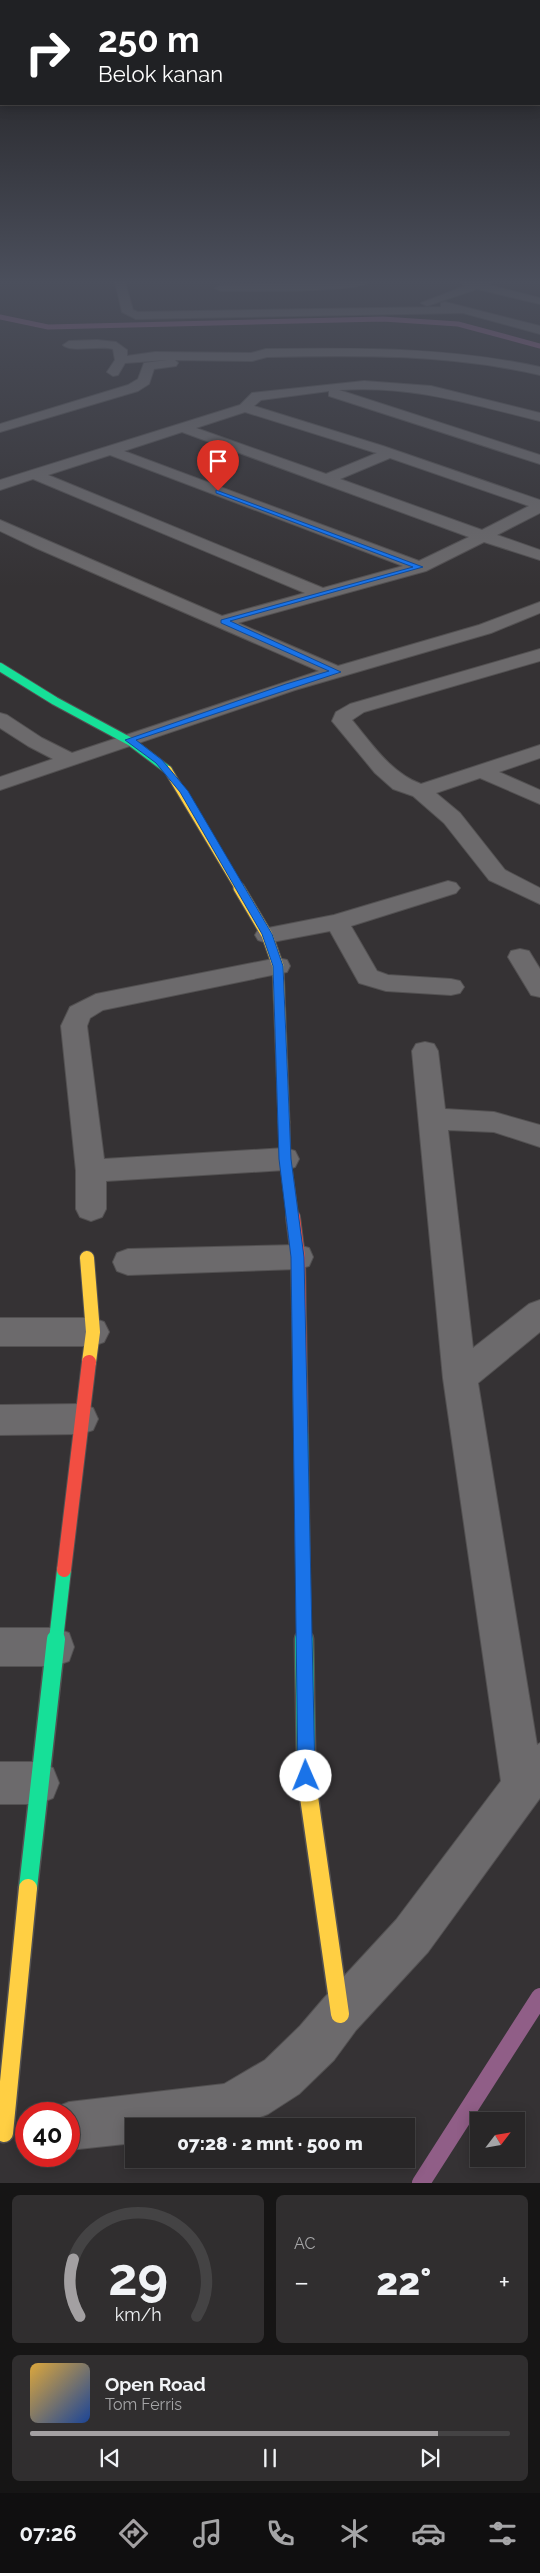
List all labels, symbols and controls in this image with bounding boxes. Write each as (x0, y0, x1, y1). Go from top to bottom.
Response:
text: 250 m (98, 19, 200, 60)
icon: right (15, 20, 80, 85)
text: Belok kanan (98, 61, 223, 87)
pin (197, 440, 239, 491)
icon: arrive (204, 447, 232, 475)
position arrow (279, 1749, 331, 1801)
speed limit sign: 40 (15, 2102, 80, 2167)
north arrow (470, 2112, 525, 2168)
map controls (470, 2112, 525, 2167)
text: 07:28 · 2 mnt · 500 m (177, 2132, 363, 2154)
text: AC (294, 2234, 315, 2253)
text: 29 (108, 2246, 168, 2307)
text: 22° (376, 2259, 431, 2304)
text: − (294, 2266, 309, 2299)
text: + (498, 2266, 510, 2299)
text: km/h (114, 2304, 162, 2325)
text: Open Road (105, 2373, 206, 2395)
text: Tom Ferris (105, 2395, 182, 2414)
icon: previous (96, 2444, 124, 2472)
icon: pause (256, 2444, 284, 2472)
icon: next (416, 2444, 444, 2472)
icon: directions (116, 2516, 151, 2551)
icon: music (190, 2516, 225, 2551)
icon: phone (263, 2516, 298, 2551)
icon: climate (337, 2516, 372, 2551)
icon: car (411, 2516, 446, 2551)
icon: filters (485, 2516, 520, 2551)
text: 07:26 (19, 2520, 77, 2546)

